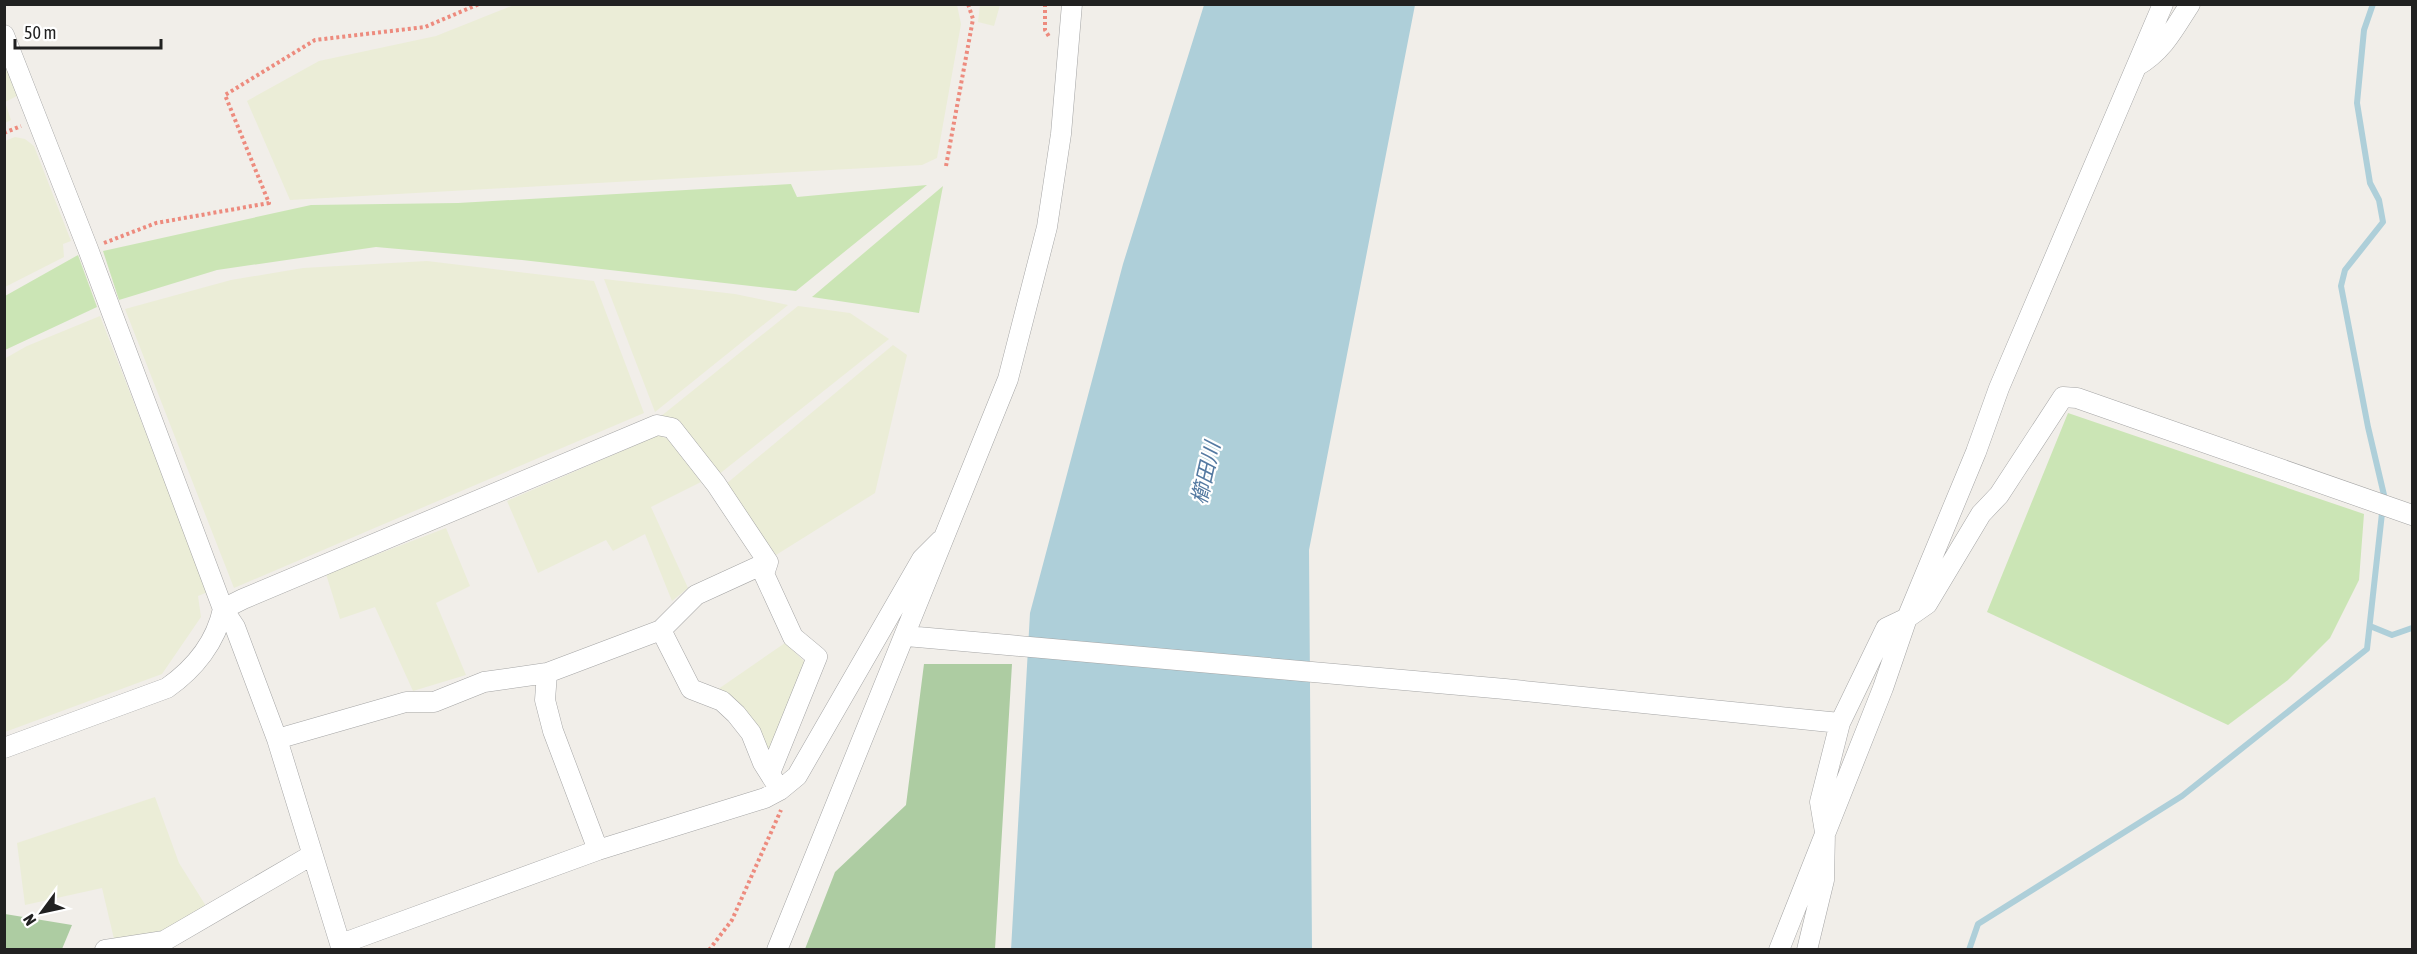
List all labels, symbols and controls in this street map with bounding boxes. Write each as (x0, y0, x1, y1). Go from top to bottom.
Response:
scale bar (15, 12, 160, 50)
text: 50 m (24, 22, 56, 43)
water label: 櫛田川 (1186, 438, 1224, 506)
north arrow (12, 882, 72, 942)
text: N (19, 911, 40, 929)

